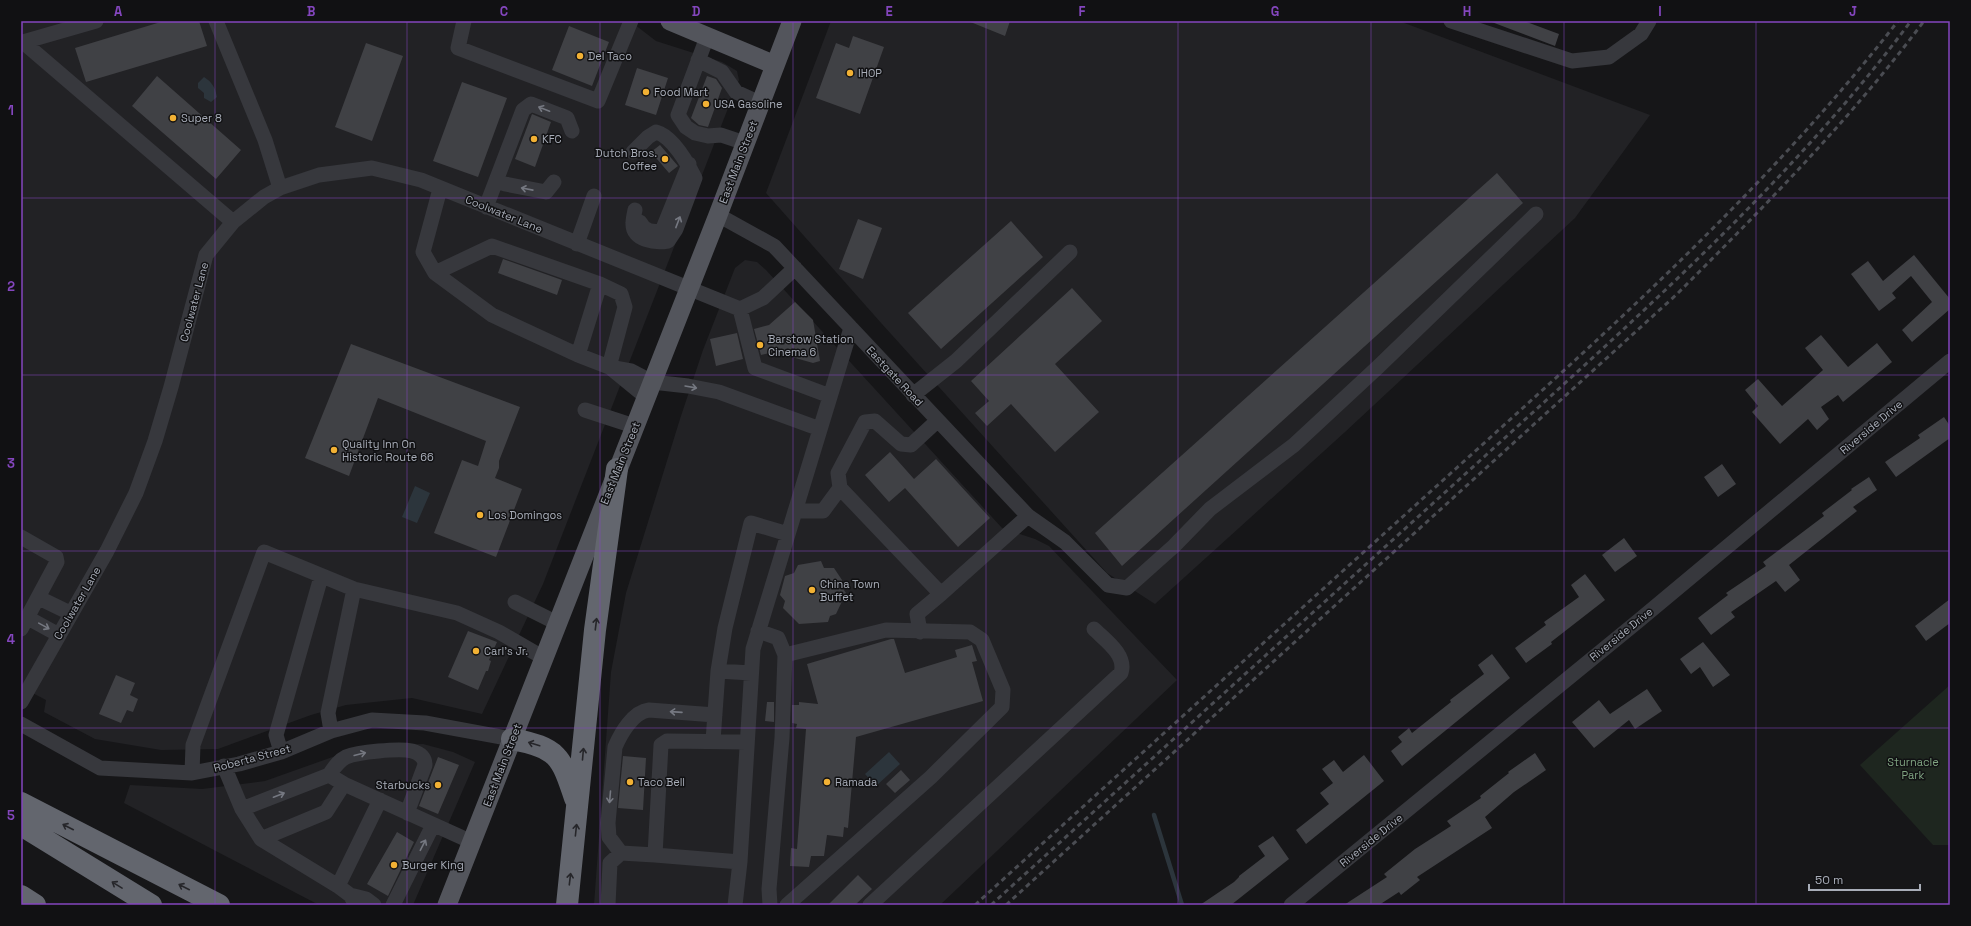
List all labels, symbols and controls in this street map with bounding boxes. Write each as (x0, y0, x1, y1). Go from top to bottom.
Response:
text: A (114, 3, 123, 20)
text: B (307, 3, 316, 20)
text: C (500, 3, 508, 20)
text: D (692, 3, 701, 20)
text: E (885, 3, 893, 20)
text: F (1079, 3, 1086, 20)
text: G (1271, 3, 1279, 20)
text: H (1463, 3, 1471, 20)
text: I (1658, 3, 1662, 20)
text: J (1849, 3, 1857, 20)
place label: Del Taco (588, 49, 632, 63)
marker: Del Taco (575, 51, 585, 61)
place label: IHOP (858, 66, 882, 80)
marker: IHOP (845, 68, 855, 78)
place label: Food Mart (654, 85, 708, 99)
marker: Food Mart (641, 87, 651, 97)
place label: USA Gasoline (714, 97, 782, 111)
marker: USA Gasoline (701, 99, 711, 109)
text: 1 (8, 102, 14, 119)
one-way arrow (538, 104, 550, 112)
place label: Super 8 (181, 111, 222, 125)
marker: Super 8 (168, 113, 178, 123)
street label: East Main Street (716, 119, 760, 205)
place label: KFC (542, 132, 562, 146)
marker: KFC (529, 134, 539, 144)
place label: Dutch Bros. Coffee (595, 146, 657, 173)
marker: Dutch Bros. Coffee (660, 154, 670, 164)
one-way arrow (521, 184, 534, 192)
street label: Coolwater Lane (463, 192, 545, 236)
one-way arrow (675, 216, 683, 228)
street label: Coolwater Lane (177, 261, 211, 343)
text: 2 (7, 278, 15, 295)
place label: Barstow Station Cinema 6 (768, 332, 854, 359)
marker: Barstow Station Cinema 6 (755, 340, 765, 350)
street label: Eastgate Road (864, 343, 926, 409)
one-way arrow (684, 383, 697, 391)
street label: Riverside Drive (1837, 397, 1905, 457)
street label: East Main Street (597, 420, 643, 506)
place label: Quality Inn On Historic Route 66 (342, 437, 434, 464)
marker: Quality Inn On Historic Route 66 (329, 445, 339, 455)
text: 3 (7, 455, 15, 472)
place label: Los Domingos (488, 508, 562, 522)
marker: Los Domingos (475, 510, 485, 520)
street label: Coolwater Lane (50, 564, 104, 642)
place label: China Town Buffet (820, 577, 880, 604)
marker: China Town Buffet (807, 585, 817, 595)
street label: Riverside Drive (1587, 604, 1655, 664)
one-way arrow (592, 618, 600, 631)
one-way arrow (38, 623, 50, 631)
text: 4 (7, 631, 15, 648)
place label: Carl's Jr. (484, 644, 528, 658)
marker: Carl's Jr. (471, 646, 481, 656)
one-way arrow (670, 708, 683, 715)
street label: East Main Street (480, 722, 524, 808)
one-way arrow (528, 740, 541, 747)
street label: Roberta Street (212, 741, 292, 775)
one-way arrow (579, 748, 586, 761)
one-way arrow (353, 749, 366, 757)
park label: Sturnacle Park (1887, 755, 1939, 782)
place label: Taco Bell (638, 775, 685, 789)
place label: Ramada (835, 775, 878, 789)
marker: Taco Bell (625, 777, 635, 787)
marker: Ramada (822, 777, 832, 787)
place label: Starbucks (376, 778, 430, 792)
marker: Starbucks (433, 780, 443, 790)
one-way arrow (606, 790, 614, 803)
one-way arrow (272, 791, 284, 798)
text: 5 (7, 807, 15, 824)
street label: Riverside Drive (1337, 810, 1405, 870)
one-way arrow (63, 823, 75, 830)
one-way arrow (572, 824, 579, 837)
one-way arrow (420, 840, 427, 852)
place label: Burger King (402, 858, 464, 872)
marker: Burger King (389, 860, 399, 870)
scale bar (1809, 866, 1920, 892)
text: 50 m (1815, 872, 1843, 888)
one-way arrow (566, 873, 574, 886)
one-way arrow (111, 880, 123, 888)
one-way arrow (178, 883, 190, 890)

